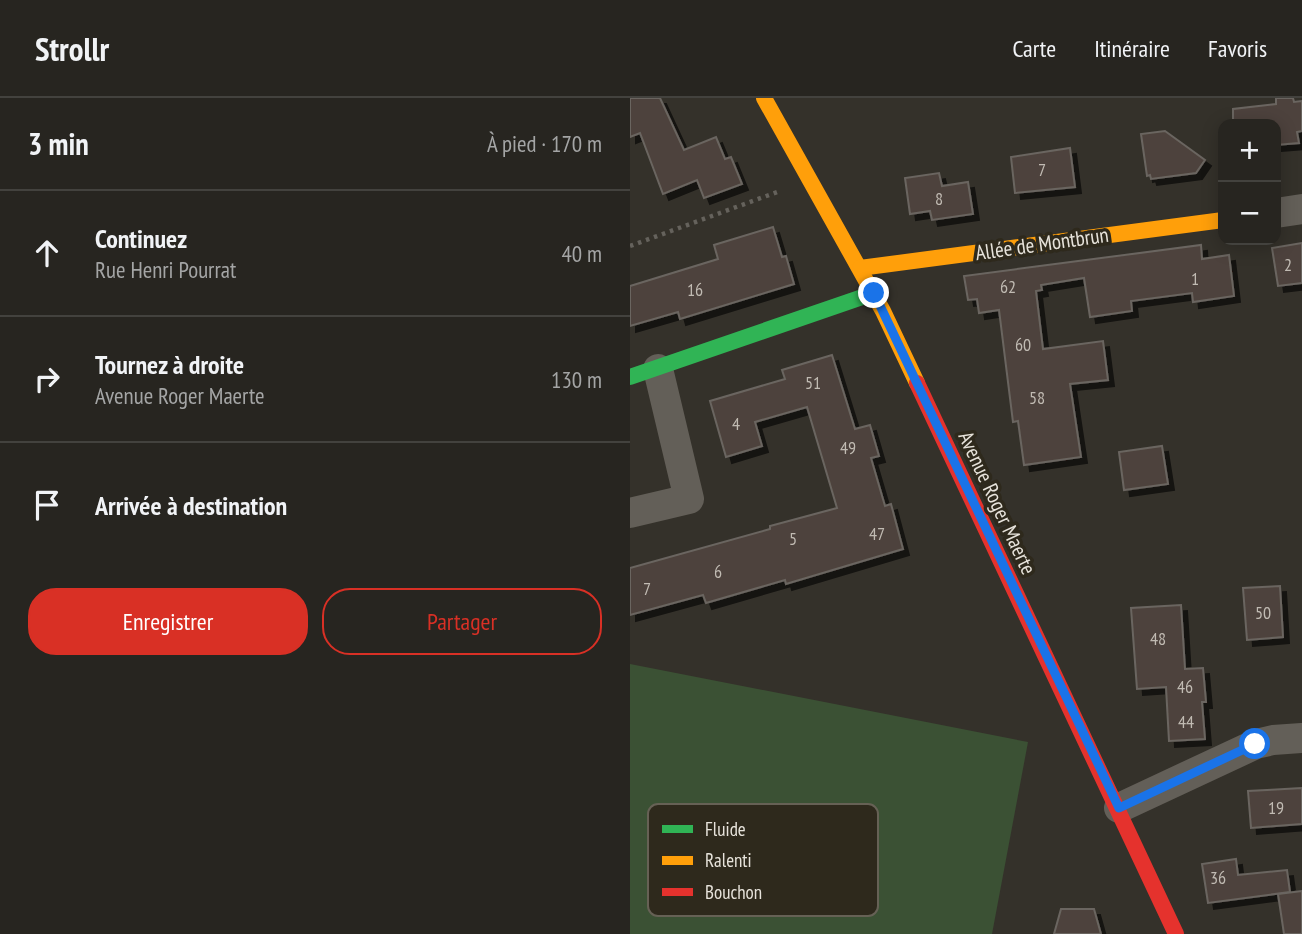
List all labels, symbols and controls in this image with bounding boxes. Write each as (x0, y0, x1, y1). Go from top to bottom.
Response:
text: Strollr (35, 27, 109, 70)
text: Carte (1012, 33, 1056, 64)
text: Itinéraire (1094, 33, 1170, 64)
text: Favoris (1208, 33, 1267, 64)
map controls (1218, 119, 1281, 245)
button: + (1218, 119, 1281, 182)
text: 3 min (28, 124, 89, 163)
text: À pied · 170 m (487, 129, 602, 158)
house number: 7 (1038, 158, 1046, 181)
button: − (1218, 182, 1281, 245)
house number: 8 (935, 187, 943, 210)
street label: Allée de Montbrun (974, 221, 1110, 266)
text: Continuez (95, 222, 187, 255)
icon: ahead (28, 234, 66, 272)
text: 40 m (561, 239, 602, 268)
house number: 2 (1284, 253, 1292, 276)
text: Rue Henri Pourrat (95, 255, 236, 284)
house number: 1 (1191, 267, 1199, 290)
house number: 62 (1000, 275, 1016, 298)
route end (858, 277, 889, 308)
house number: 16 (687, 278, 703, 301)
house number: 60 (1015, 333, 1031, 356)
text: Tournez à droite (95, 348, 244, 381)
icon: right (28, 360, 66, 398)
text: 130 m (551, 365, 602, 394)
house number: 51 (805, 371, 821, 394)
text: Avenue Roger Maerte (95, 381, 265, 410)
house number: 58 (1029, 386, 1045, 409)
house number: 4 (732, 412, 740, 435)
street label: Avenue Roger Maerte (952, 427, 1042, 579)
house number: 49 (840, 436, 856, 459)
icon: arrive (28, 486, 66, 524)
text: Arrivée à destination (95, 489, 287, 522)
house number: 47 (869, 522, 885, 545)
house number: 5 (789, 527, 797, 550)
house number: 6 (714, 560, 722, 583)
house number: 7 (643, 577, 651, 600)
button: Enregistrer (28, 588, 308, 655)
button: Partager (322, 588, 602, 655)
house number: 50 (1255, 601, 1271, 624)
house number: 48 (1150, 627, 1166, 650)
house number: 46 (1177, 675, 1193, 698)
house number: 44 (1178, 710, 1194, 733)
route start (1239, 728, 1270, 759)
house number: 19 (1268, 796, 1284, 819)
legend (648, 804, 878, 916)
text: Fluide (705, 817, 746, 841)
text: Ralenti (705, 848, 752, 872)
house number: 36 (1210, 866, 1226, 889)
text: Bouchon (705, 880, 762, 904)

